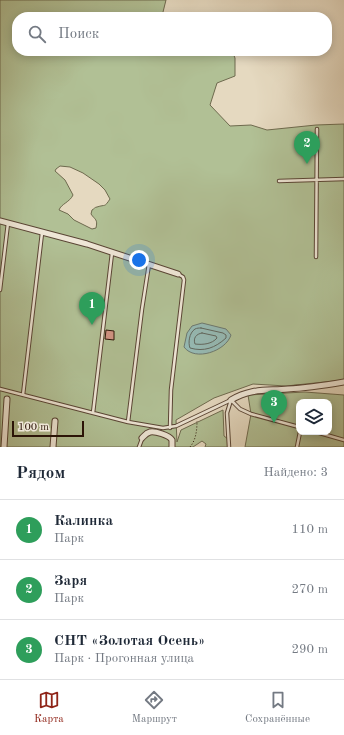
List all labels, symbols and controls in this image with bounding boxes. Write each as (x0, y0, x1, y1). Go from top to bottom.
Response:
search box (12, 12, 332, 56)
icon: search (26, 23, 48, 45)
text: Поиск (58, 27, 99, 42)
pin: 2 (294, 131, 320, 164)
your location (129, 250, 149, 270)
pin: 1 (79, 292, 105, 325)
pin: 3 (261, 390, 287, 423)
map controls (296, 399, 332, 435)
button: layers (296, 399, 332, 435)
scale bar (12, 419, 84, 438)
text: 100 m (18, 422, 49, 433)
text: Рядом (16, 465, 65, 482)
text: Найдено: 3 (264, 466, 328, 479)
text: Калинка (54, 514, 113, 529)
text: 1 (25, 523, 33, 536)
text: 110 m (291, 523, 328, 536)
text: Парк (54, 532, 84, 545)
text: Заря (54, 574, 87, 589)
text: 2 (25, 583, 33, 596)
text: 270 m (291, 583, 328, 596)
text: Парк (54, 592, 84, 605)
text: СНТ «Золотая Осень» (54, 634, 205, 649)
text: 3 (25, 643, 33, 656)
text: 290 m (291, 643, 328, 656)
text: Парк · Прогонная улица (54, 652, 194, 665)
tab: Карта (34, 689, 64, 727)
tab: Маршрут (132, 689, 177, 727)
tab: Сохранённые (245, 689, 310, 727)

